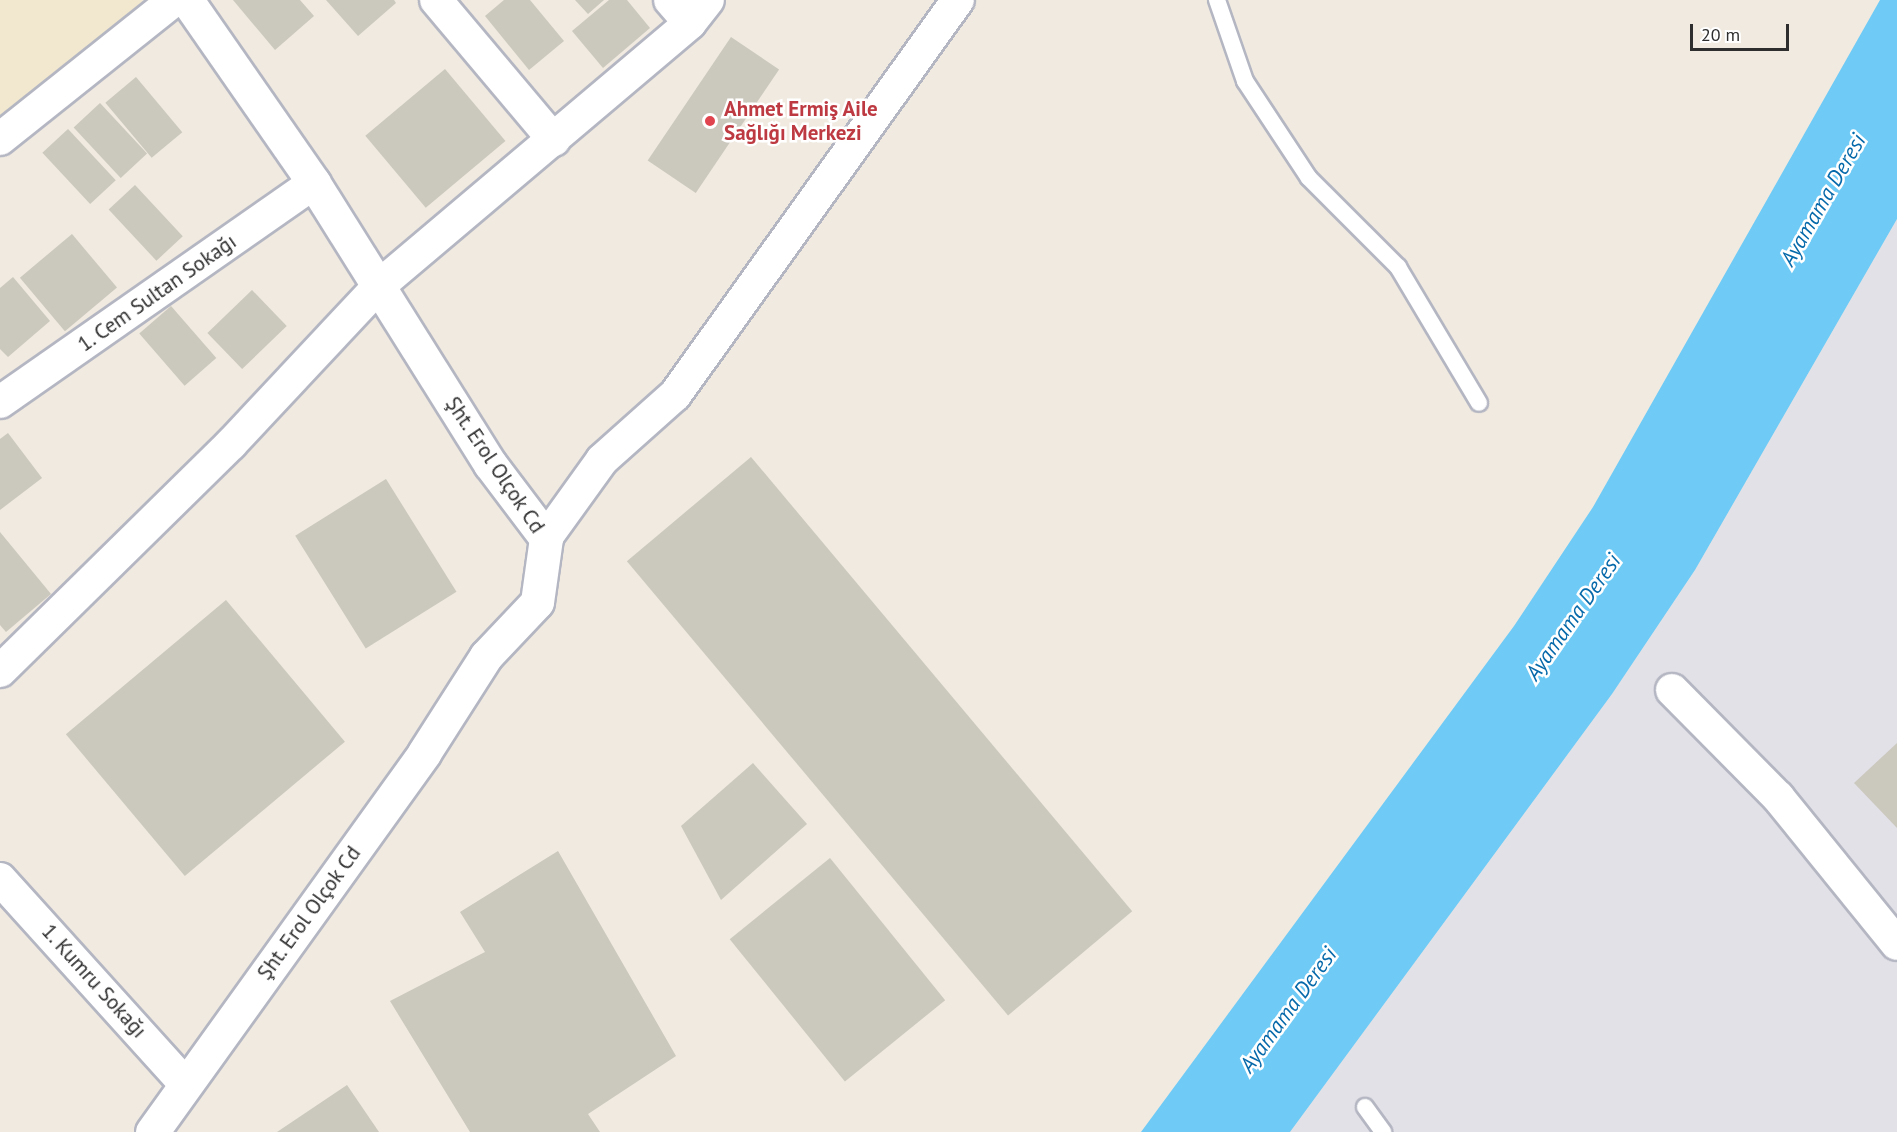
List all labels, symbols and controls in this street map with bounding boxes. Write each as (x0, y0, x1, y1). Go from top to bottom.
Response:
scale bar (1693, 12, 1792, 50)
text: 20 m (1701, 23, 1740, 46)
place label: Ahmet Ermiş Aile Sağlığı Merkezi (724, 96, 879, 146)
marker: Ahmet Ermiş Aile Sağlığı Merkezi (701, 112, 719, 130)
water label: Ayamama Deresi (1775, 129, 1871, 271)
street label: 1. Cem Sultan Sokağı (72, 228, 242, 358)
street label: Şht. Erol Olçok Cd (439, 391, 551, 539)
water label: Ayamama Deresi (1520, 549, 1626, 685)
street label: Şht. Erol Olçok Cd (251, 840, 367, 986)
street label: 1. Kumru Sokağı (36, 918, 152, 1044)
water label: Ayamama Deresi (1234, 942, 1342, 1078)

